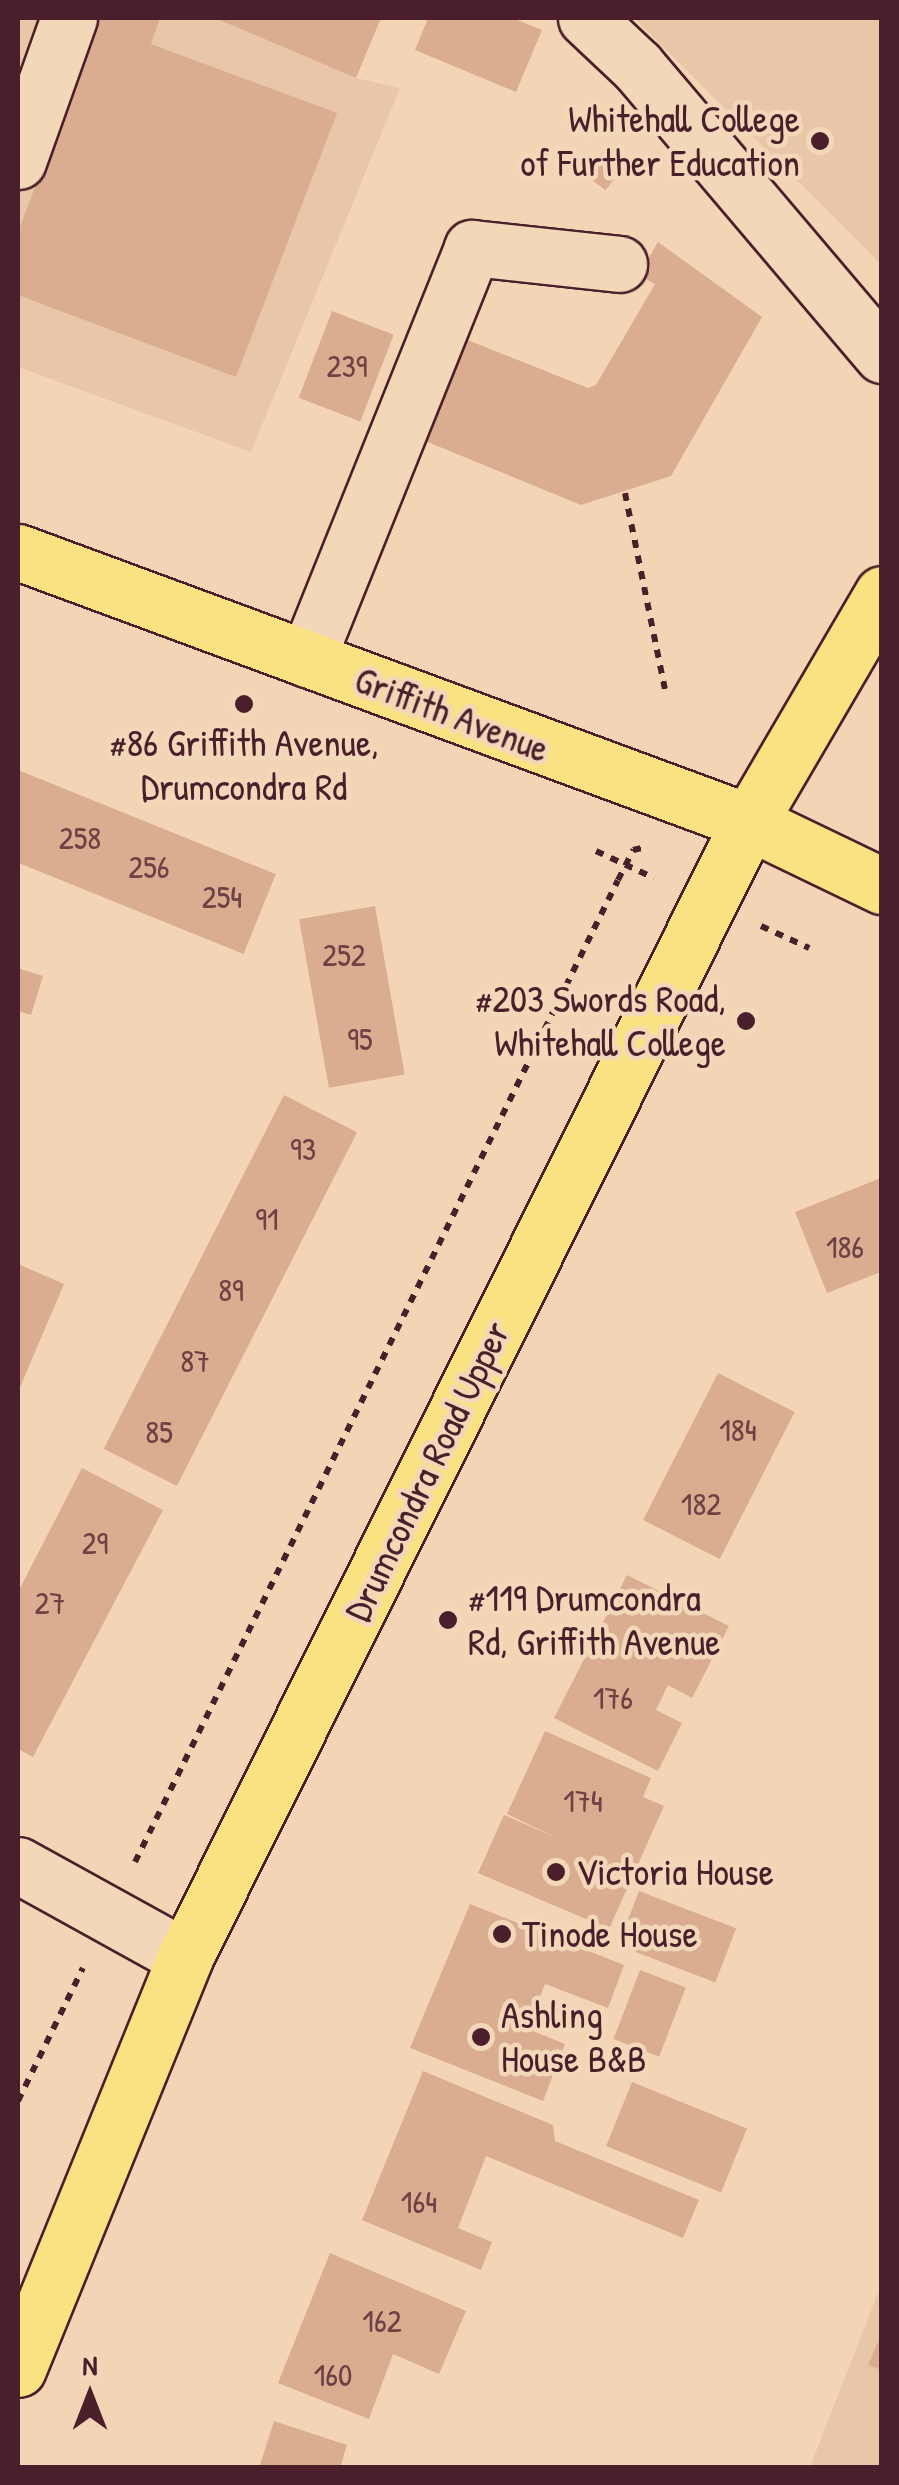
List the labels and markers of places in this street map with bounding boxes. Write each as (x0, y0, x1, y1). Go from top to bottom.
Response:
place label: Whitehall College of Further Education (520, 96, 800, 185)
marker: Whitehall College of Further Education (809, 130, 831, 152)
marker: #86 Griffith Avenue, Drumcondra Rd (233, 693, 255, 715)
place label: #86 Griffith Avenue, Drumcondra Rd (109, 720, 379, 809)
place label: #203 Swords Road, Whitehall College (475, 976, 726, 1066)
marker: #203 Swords Road, Whitehall College (735, 1010, 757, 1032)
place label: #119 Drumcondra Rd, Griffith Avenue (468, 1575, 720, 1665)
marker: #119 Drumcondra Rd, Griffith Avenue (437, 1609, 459, 1631)
place label: Victoria House (576, 1849, 774, 1895)
marker: Victoria House (545, 1861, 567, 1883)
place label: Tinode House (522, 1911, 698, 1957)
marker: Tinode House (491, 1923, 513, 1945)
place label: Ashling House B&B (501, 1992, 646, 2082)
marker: Ashling House B&B (470, 2026, 492, 2048)

